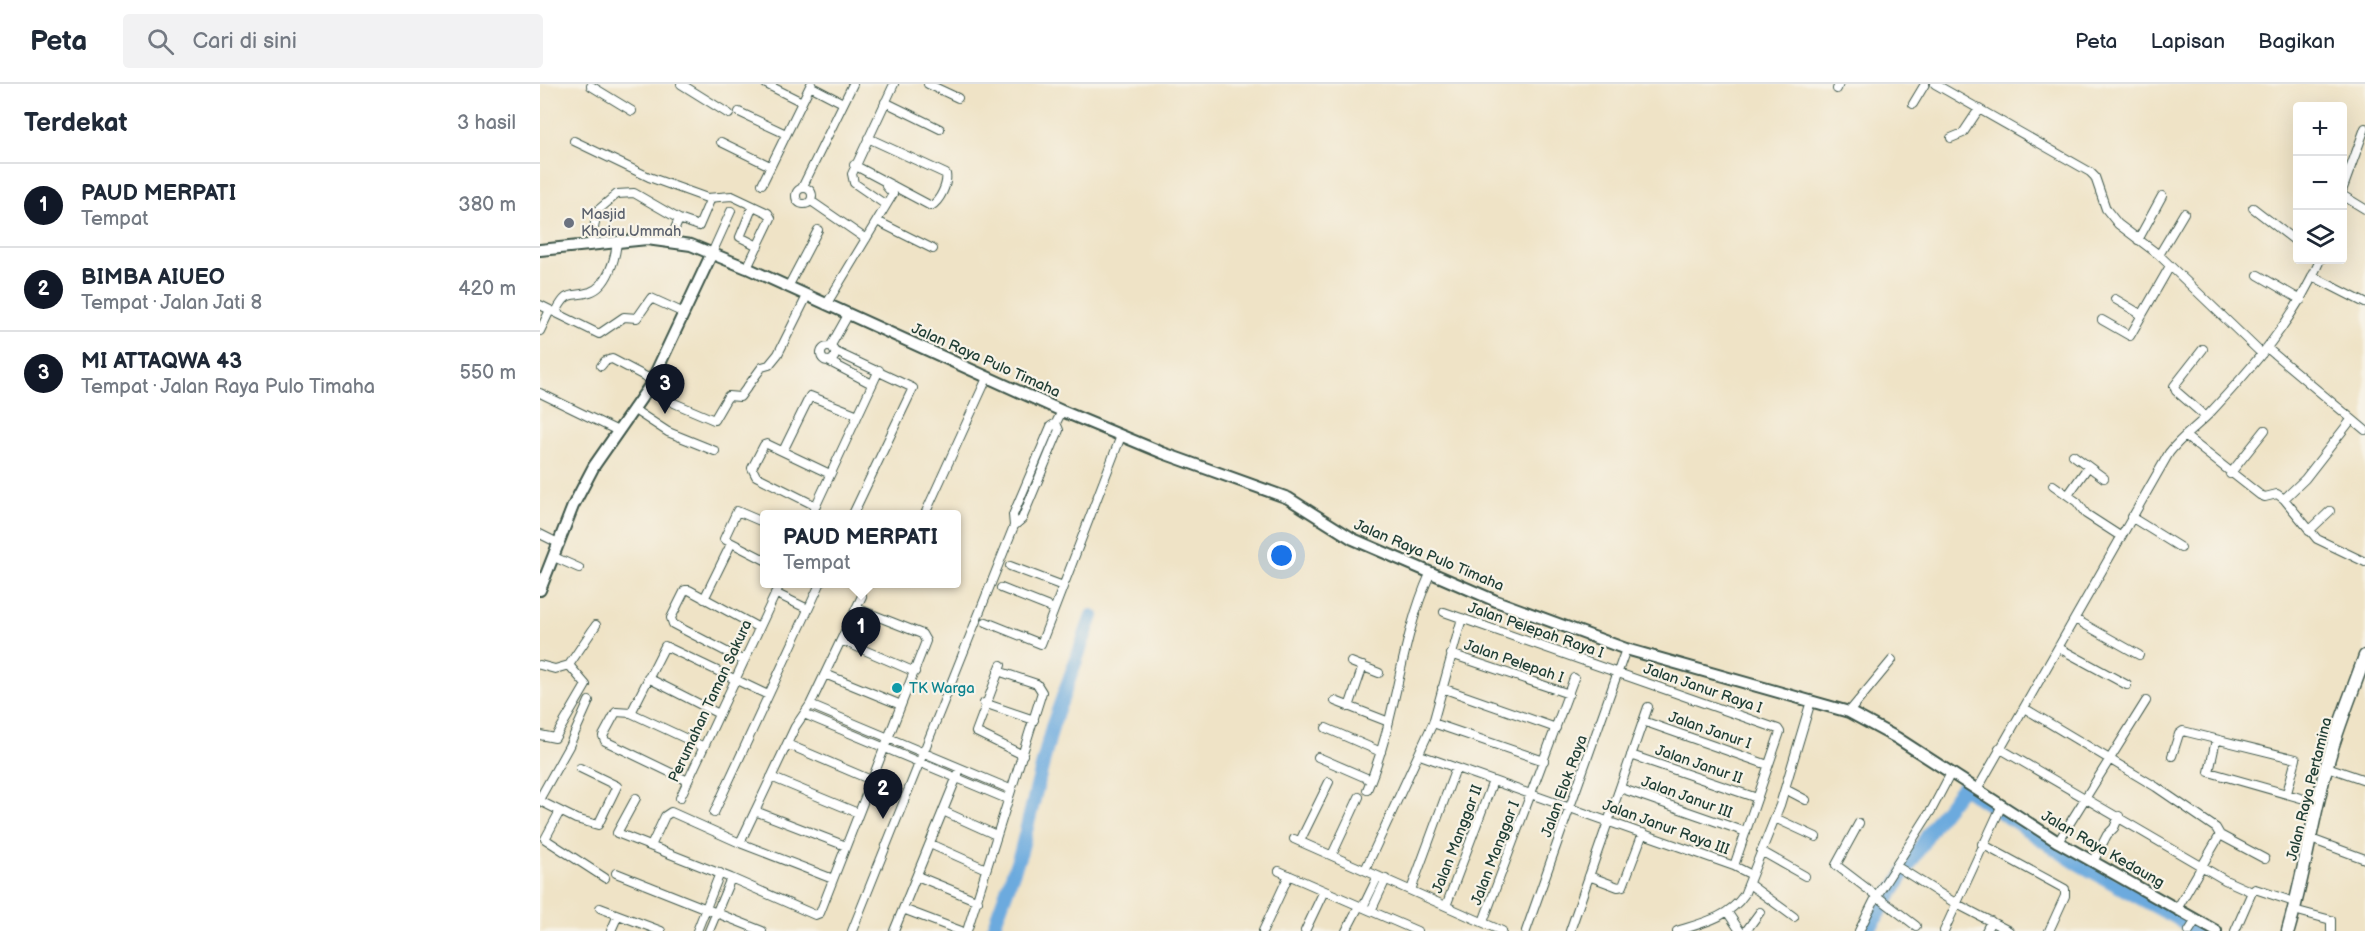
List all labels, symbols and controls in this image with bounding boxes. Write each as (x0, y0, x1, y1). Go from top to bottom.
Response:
search box (123, 14, 543, 68)
text: Peta (30, 25, 87, 58)
icon: search (144, 25, 177, 58)
text: Cari di sini (192, 28, 297, 55)
text: Peta (2075, 29, 2117, 54)
text: Lapisan (2150, 29, 2225, 54)
text: Bagikan (2258, 29, 2335, 54)
map controls (2293, 102, 2347, 264)
button: + (2293, 102, 2347, 156)
text: Terdekat (24, 108, 127, 139)
text: 3 hasil (457, 111, 516, 135)
button: − (2293, 156, 2347, 210)
text: PAUD MERPATI (81, 180, 236, 207)
text: 1 (39, 193, 48, 217)
text: 380 m (458, 193, 516, 217)
place label: Masjid Khoiru Ummah (581, 205, 681, 241)
text: Tempat (81, 207, 148, 231)
button: layers (2293, 210, 2347, 264)
marker: Masjid Khoiru Ummah (562, 216, 576, 230)
text: BIMBA AIUEO (81, 264, 225, 291)
text: 2 (38, 277, 49, 301)
text: 420 m (458, 277, 516, 301)
text: Tempat · Jalan Jati 8 (81, 291, 262, 315)
street label: Jalan Raya Pulo Timaha (908, 319, 1063, 402)
text: MI ATTAQWA 43 (81, 348, 242, 375)
text: 3 (38, 361, 49, 385)
text: 550 m (459, 361, 516, 385)
pin: 3 (646, 364, 684, 414)
text: Tempat · Jalan Raya Pulo Timaha (81, 375, 375, 399)
popup (760, 510, 961, 588)
street label: Jalan Raya Pulo Timaha (1351, 515, 1507, 596)
text: PAUD MERPATI (783, 524, 938, 551)
your location (1267, 541, 1296, 570)
text: Tempat (783, 551, 850, 575)
street label: Jalan Pelepah Raya I (1465, 598, 1607, 663)
pin: 1 (842, 608, 880, 657)
street label: Perumahan Taman Sakura (664, 617, 756, 785)
street label: Jalan Pelepah I (1461, 636, 1567, 688)
street label: Jalan Janur Raya I (1641, 659, 1765, 718)
place label: TK Warga (909, 679, 975, 698)
marker: TK Warga (890, 681, 904, 695)
street label: Jalan Janur I (1666, 707, 1754, 754)
street label: Jalan Raya Pertamina (2282, 715, 2337, 863)
street label: Jalan Elok Raya (1537, 732, 1592, 840)
street label: Jalan Janur II (1653, 741, 1745, 788)
pin: 2 (864, 770, 902, 819)
street label: Jalan Janur III (1639, 772, 1735, 823)
street label: Jalan Manggar II (1428, 782, 1487, 896)
street label: Jalan Janur Raya III (1600, 796, 1732, 859)
street label: Jalan Manggar I (1467, 798, 1524, 908)
street label: Jalan Raya Kedaung (2038, 806, 2168, 892)

